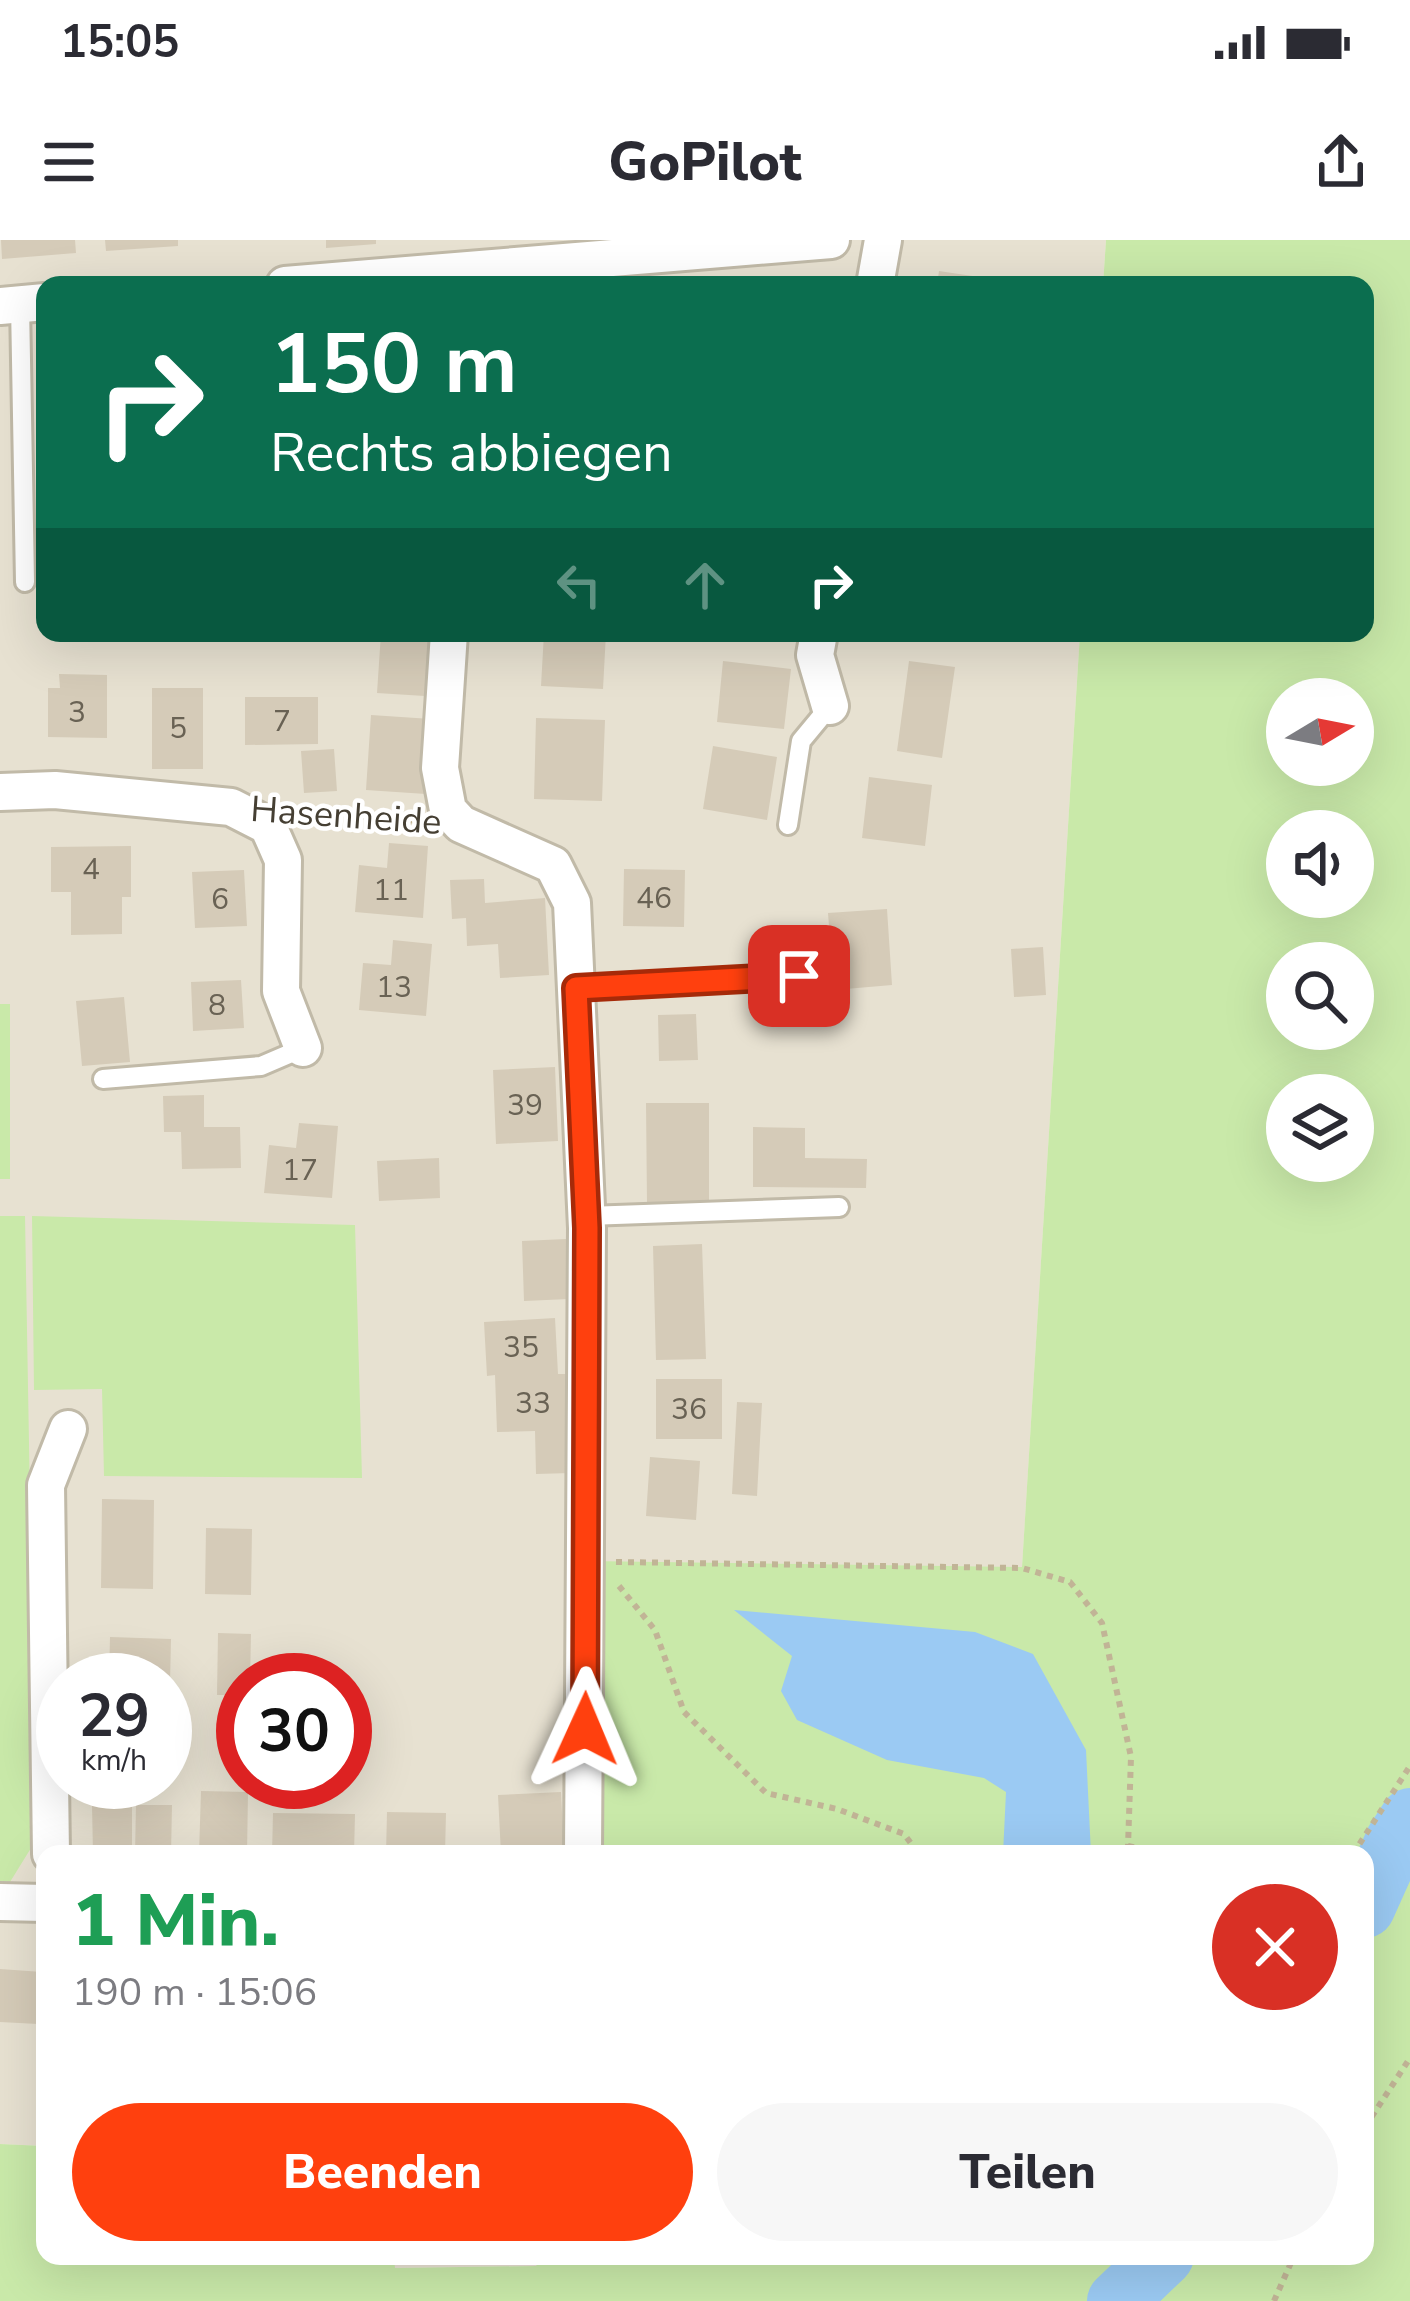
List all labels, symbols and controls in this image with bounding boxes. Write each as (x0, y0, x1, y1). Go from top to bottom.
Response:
text: 15:05 (60, 12, 179, 73)
text: GoPilot (608, 125, 802, 199)
icon: menu (36, 129, 102, 195)
icon: share (1308, 129, 1374, 195)
text: 150 m (270, 307, 518, 422)
icon: right (72, 324, 228, 480)
text: Rechts abbiegen (270, 416, 673, 490)
icon: left (546, 552, 612, 618)
icon: ahead (672, 552, 738, 618)
icon: right (798, 552, 864, 618)
north arrow (1266, 678, 1374, 786)
map controls (1266, 678, 1374, 1182)
house number: 3 (68, 692, 86, 733)
house number: 7 (273, 701, 291, 742)
house number: 5 (169, 708, 187, 749)
street label: Hasenheide (249, 785, 443, 847)
button: sound (1266, 810, 1374, 918)
house number: 4 (82, 849, 100, 890)
house number: 11 (373, 870, 409, 911)
house number: 46 (636, 878, 672, 919)
house number: 6 (211, 879, 229, 920)
pin (748, 925, 850, 1027)
button: search (1266, 942, 1374, 1050)
icon: arrive (766, 943, 832, 1009)
house number: 13 (376, 967, 412, 1008)
house number: 8 (208, 985, 226, 1026)
button: layers (1266, 1074, 1374, 1182)
house number: 39 (507, 1085, 543, 1126)
house number: 17 (282, 1150, 318, 1191)
house number: 35 (503, 1327, 539, 1368)
house number: 33 (515, 1383, 551, 1424)
house number: 36 (671, 1389, 707, 1430)
speed limit sign: 30 (216, 1653, 372, 1809)
position arrow (522, 1666, 648, 1792)
text: 29 (78, 1675, 150, 1757)
text: km/h (81, 1740, 147, 1781)
text: 1 Min. (72, 1872, 279, 1970)
button: close (1212, 1884, 1338, 2010)
text: 190 m · 15:06 (72, 1966, 317, 2019)
button: Beenden (72, 2103, 693, 2241)
button: Teilen (717, 2103, 1338, 2241)

